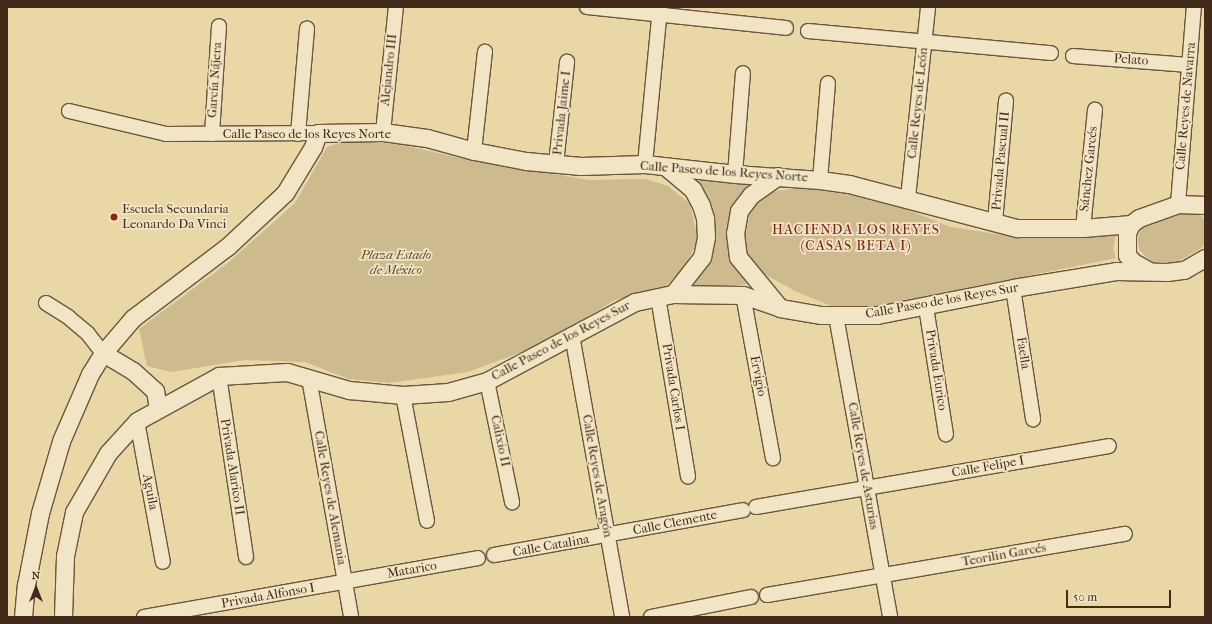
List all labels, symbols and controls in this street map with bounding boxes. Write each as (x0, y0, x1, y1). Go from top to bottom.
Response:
street label: Alejandro III (377, 33, 401, 107)
street label: Calle Reyes de Navarra (1173, 41, 1199, 171)
street label: García Nájera (205, 42, 225, 118)
street label: Calle Reyes de León (904, 47, 932, 159)
street label: Pelato (1113, 51, 1149, 69)
street label: Privada Jaime I (550, 70, 574, 156)
street label: Privada Pascual II (989, 111, 1013, 211)
street label: Calle Paseo de los Reyes Norte (223, 126, 391, 142)
street label: Sánchez Garcés (1077, 126, 1101, 212)
street label: Calle Paseo de los Reyes Norte (639, 158, 809, 186)
place label: Escuela Secundaria Leonardo Da Vinci (122, 202, 229, 233)
marker: Escuela Secundaria Leonardo Da Vinci (109, 212, 119, 222)
district label: HACIENDA LOS REYES (CASAS BETA I) (772, 222, 940, 254)
park label: Plaza Estado de México (361, 248, 431, 279)
street label: Calle Paseo de los Reyes Sur (864, 280, 1020, 322)
street label: Calle Paseo de los Reyes Sur (489, 298, 633, 384)
street label: Privada Eurico (922, 328, 950, 412)
street label: Faella (1013, 336, 1033, 370)
street label: Privada Carlos I (658, 342, 688, 432)
street label: Ervigio (746, 354, 770, 398)
street label: Calle Reyes de Asturias (844, 401, 882, 531)
street label: Calle Reyes de Aragón (579, 413, 615, 539)
street label: Calixio II (487, 414, 513, 468)
street label: Privada Alarico II (217, 417, 247, 517)
street label: Calle Reyes de Alemania (311, 430, 349, 566)
street label: Calle Felipe I (951, 453, 1025, 481)
street label: Aguila (139, 473, 161, 511)
street label: Calle Clemente (632, 507, 718, 539)
street label: Calle Catalina (511, 532, 591, 560)
street label: Teorilin Garcés (961, 540, 1047, 570)
street label: Matarico (386, 558, 438, 582)
north arrow (16, 568, 56, 608)
text: N (32, 569, 40, 582)
street label: Privada Alfonso I (220, 580, 316, 612)
scale bar (1068, 582, 1173, 608)
text: 50 m (1073, 590, 1097, 604)

